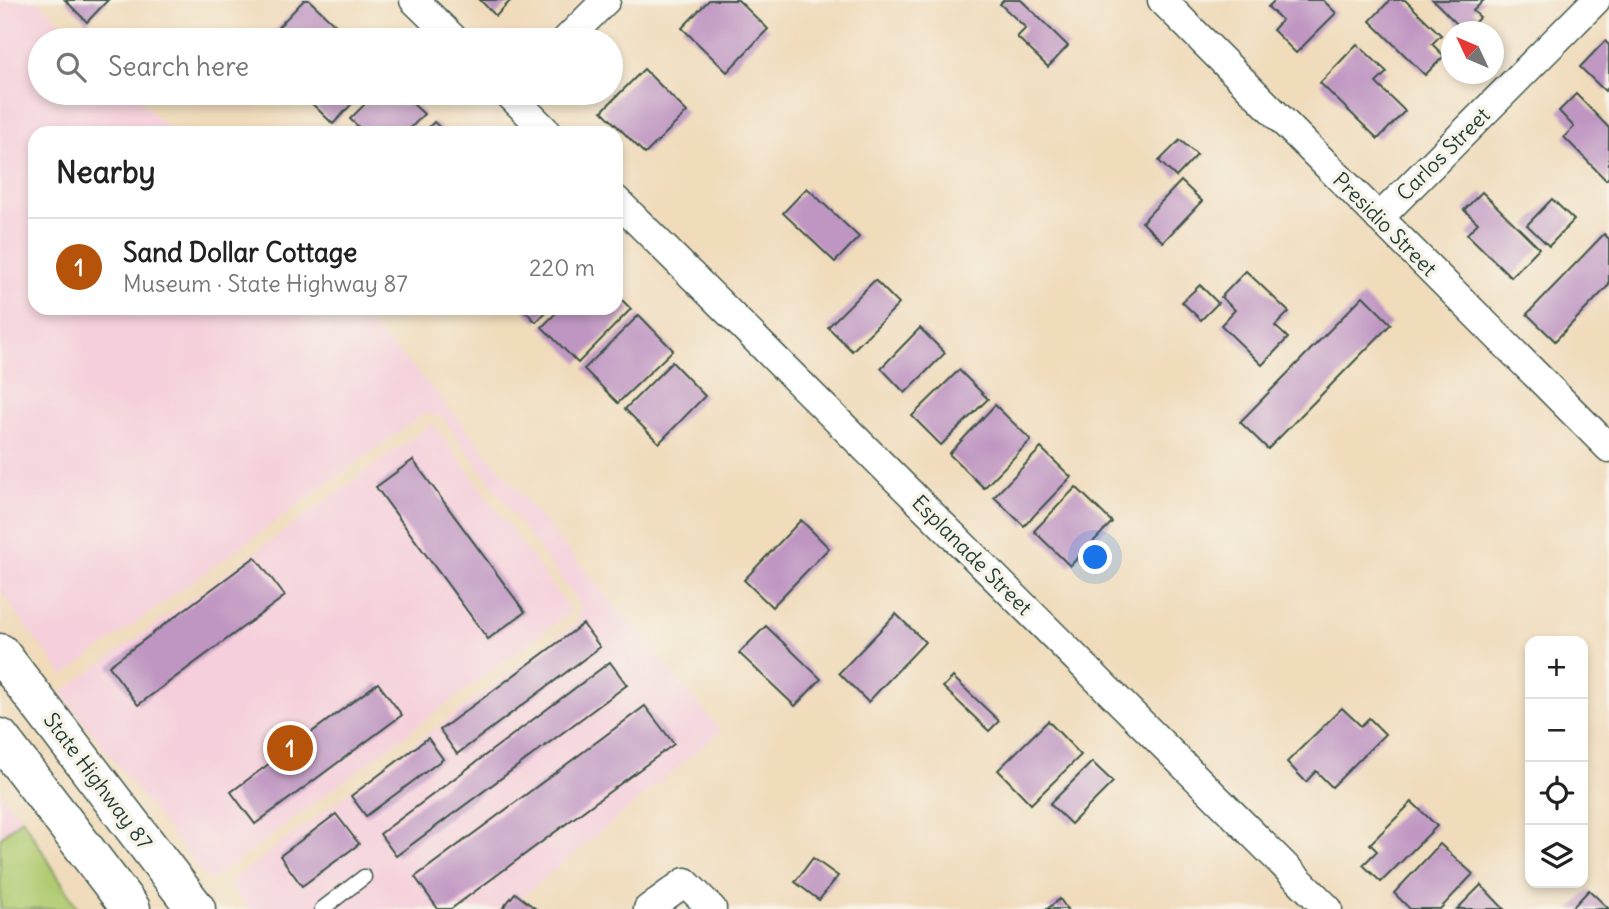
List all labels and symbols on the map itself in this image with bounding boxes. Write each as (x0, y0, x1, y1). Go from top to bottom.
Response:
north arrow (1441, 21, 1504, 84)
street label: Carlos Street (1391, 102, 1495, 206)
street label: Presidio Street (1327, 166, 1443, 282)
street label: Esplanade Street (906, 489, 1038, 621)
your location (1078, 540, 1112, 574)
street label: State Highway 87 (38, 707, 158, 855)
pin: 1 (267, 722, 313, 774)

